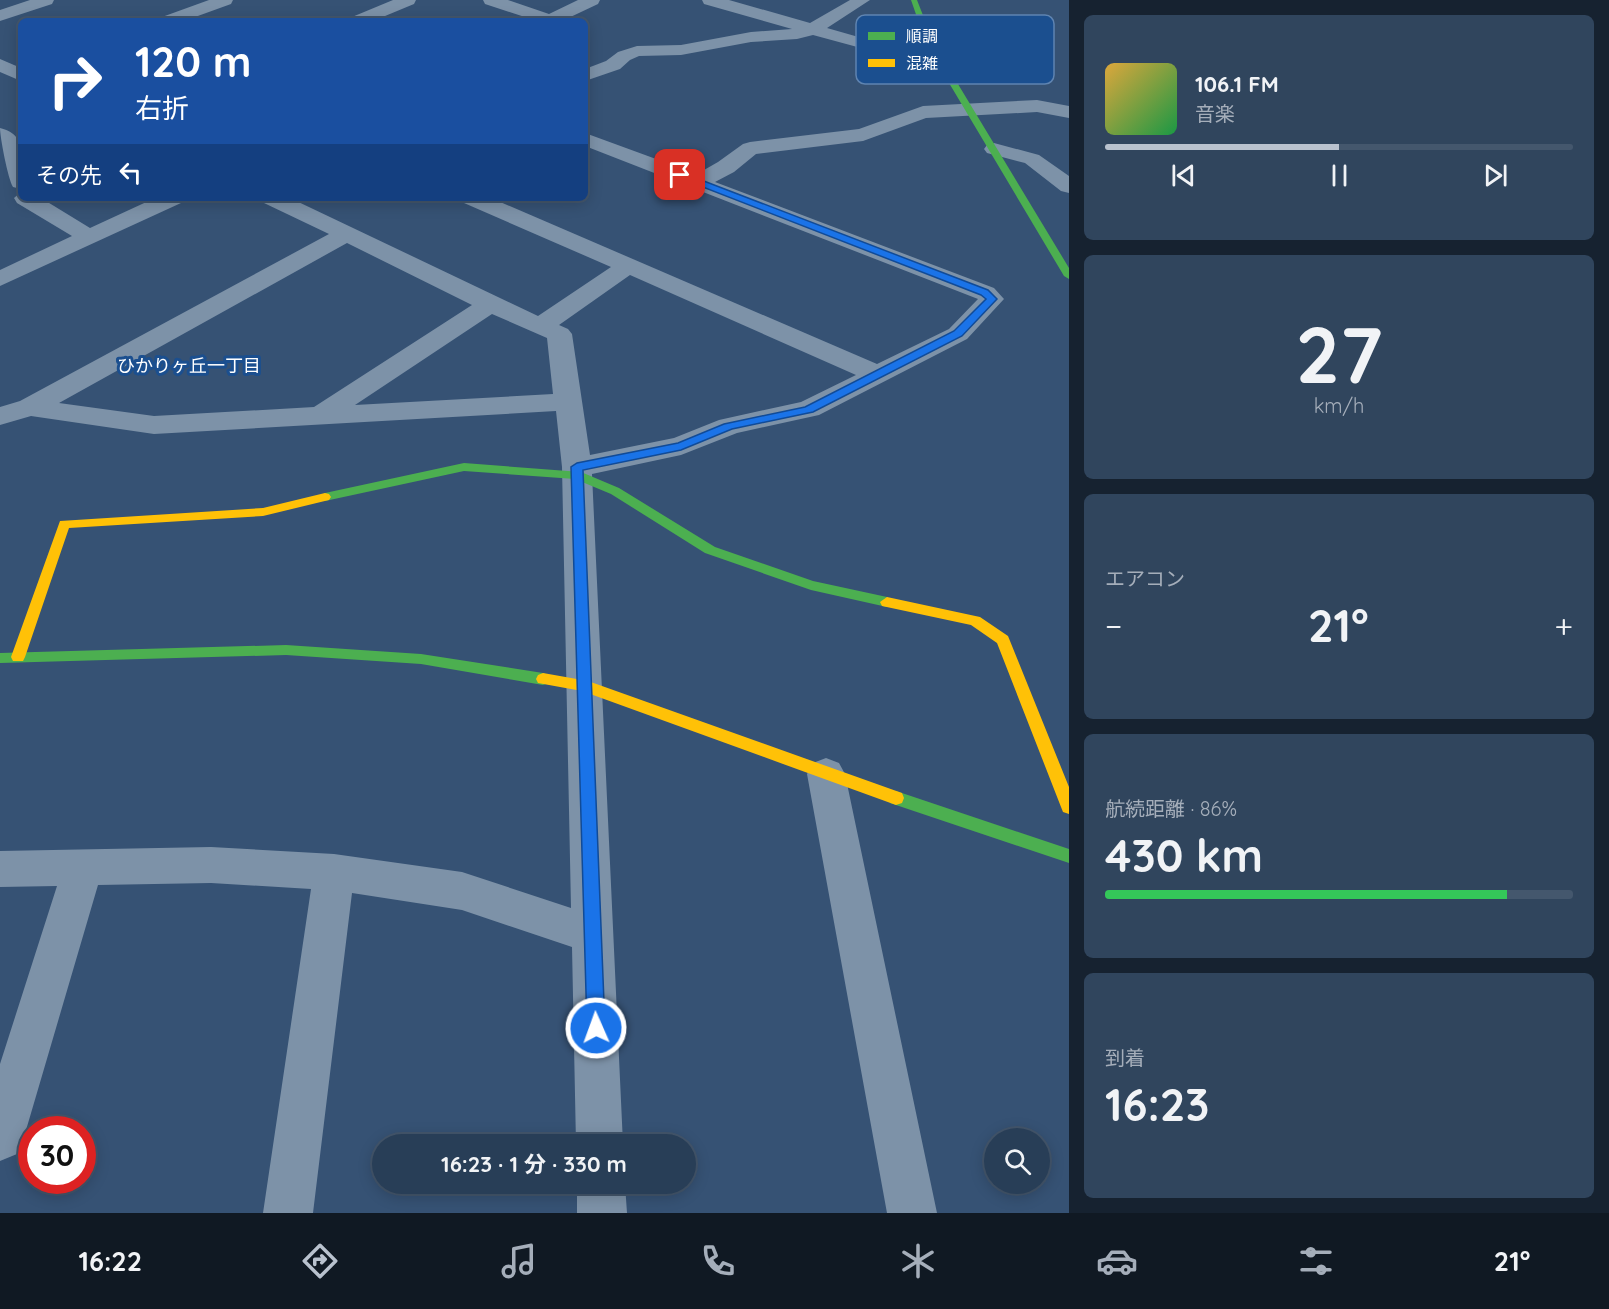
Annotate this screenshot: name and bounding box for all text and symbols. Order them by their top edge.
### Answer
legend [856,15,1054,84]
text: 順調 [906,26,938,46]
text: 120 m [135,35,252,88]
icon: right [36,42,114,120]
text: 混雑 [906,53,938,73]
text: 106.1 FM [1195,70,1279,98]
text: 右折 [135,91,189,125]
text: 音楽 [1195,101,1235,126]
pin [654,149,705,200]
icon: left [114,156,147,189]
icon: arrive [663,158,696,191]
icon: previous [1167,159,1200,192]
icon: pause [1323,159,1356,192]
icon: next [1479,159,1512,192]
text: その先 [36,161,102,189]
text: 27 [1295,305,1383,403]
district label: ひかりヶ丘一丁目 [117,354,261,377]
text: km/h [1314,393,1364,418]
text: エアコン [1105,566,1185,591]
text: 21° [1308,597,1369,653]
text: − [1105,605,1122,646]
text: + [1554,605,1573,646]
text: 航続距離 · 86% [1105,796,1237,821]
text: 430 km [1105,827,1263,883]
position arrow [564,996,628,1060]
text: 到着 [1105,1045,1145,1070]
text: 16:23 [1105,1076,1209,1132]
speed limit sign: 30 [18,1116,96,1194]
map controls [984,1128,1050,1194]
button: search [984,1128,1050,1194]
text: 16:23 · 1 分 · 330 m [441,1150,627,1178]
icon: directions [299,1240,341,1282]
icon: music [498,1240,540,1282]
icon: phone [697,1240,739,1282]
icon: climate [897,1240,939,1282]
icon: car [1096,1240,1138,1282]
icon: filters [1295,1240,1337,1282]
text: 16:22 [79,1244,142,1278]
text: 21° [1494,1244,1530,1278]

